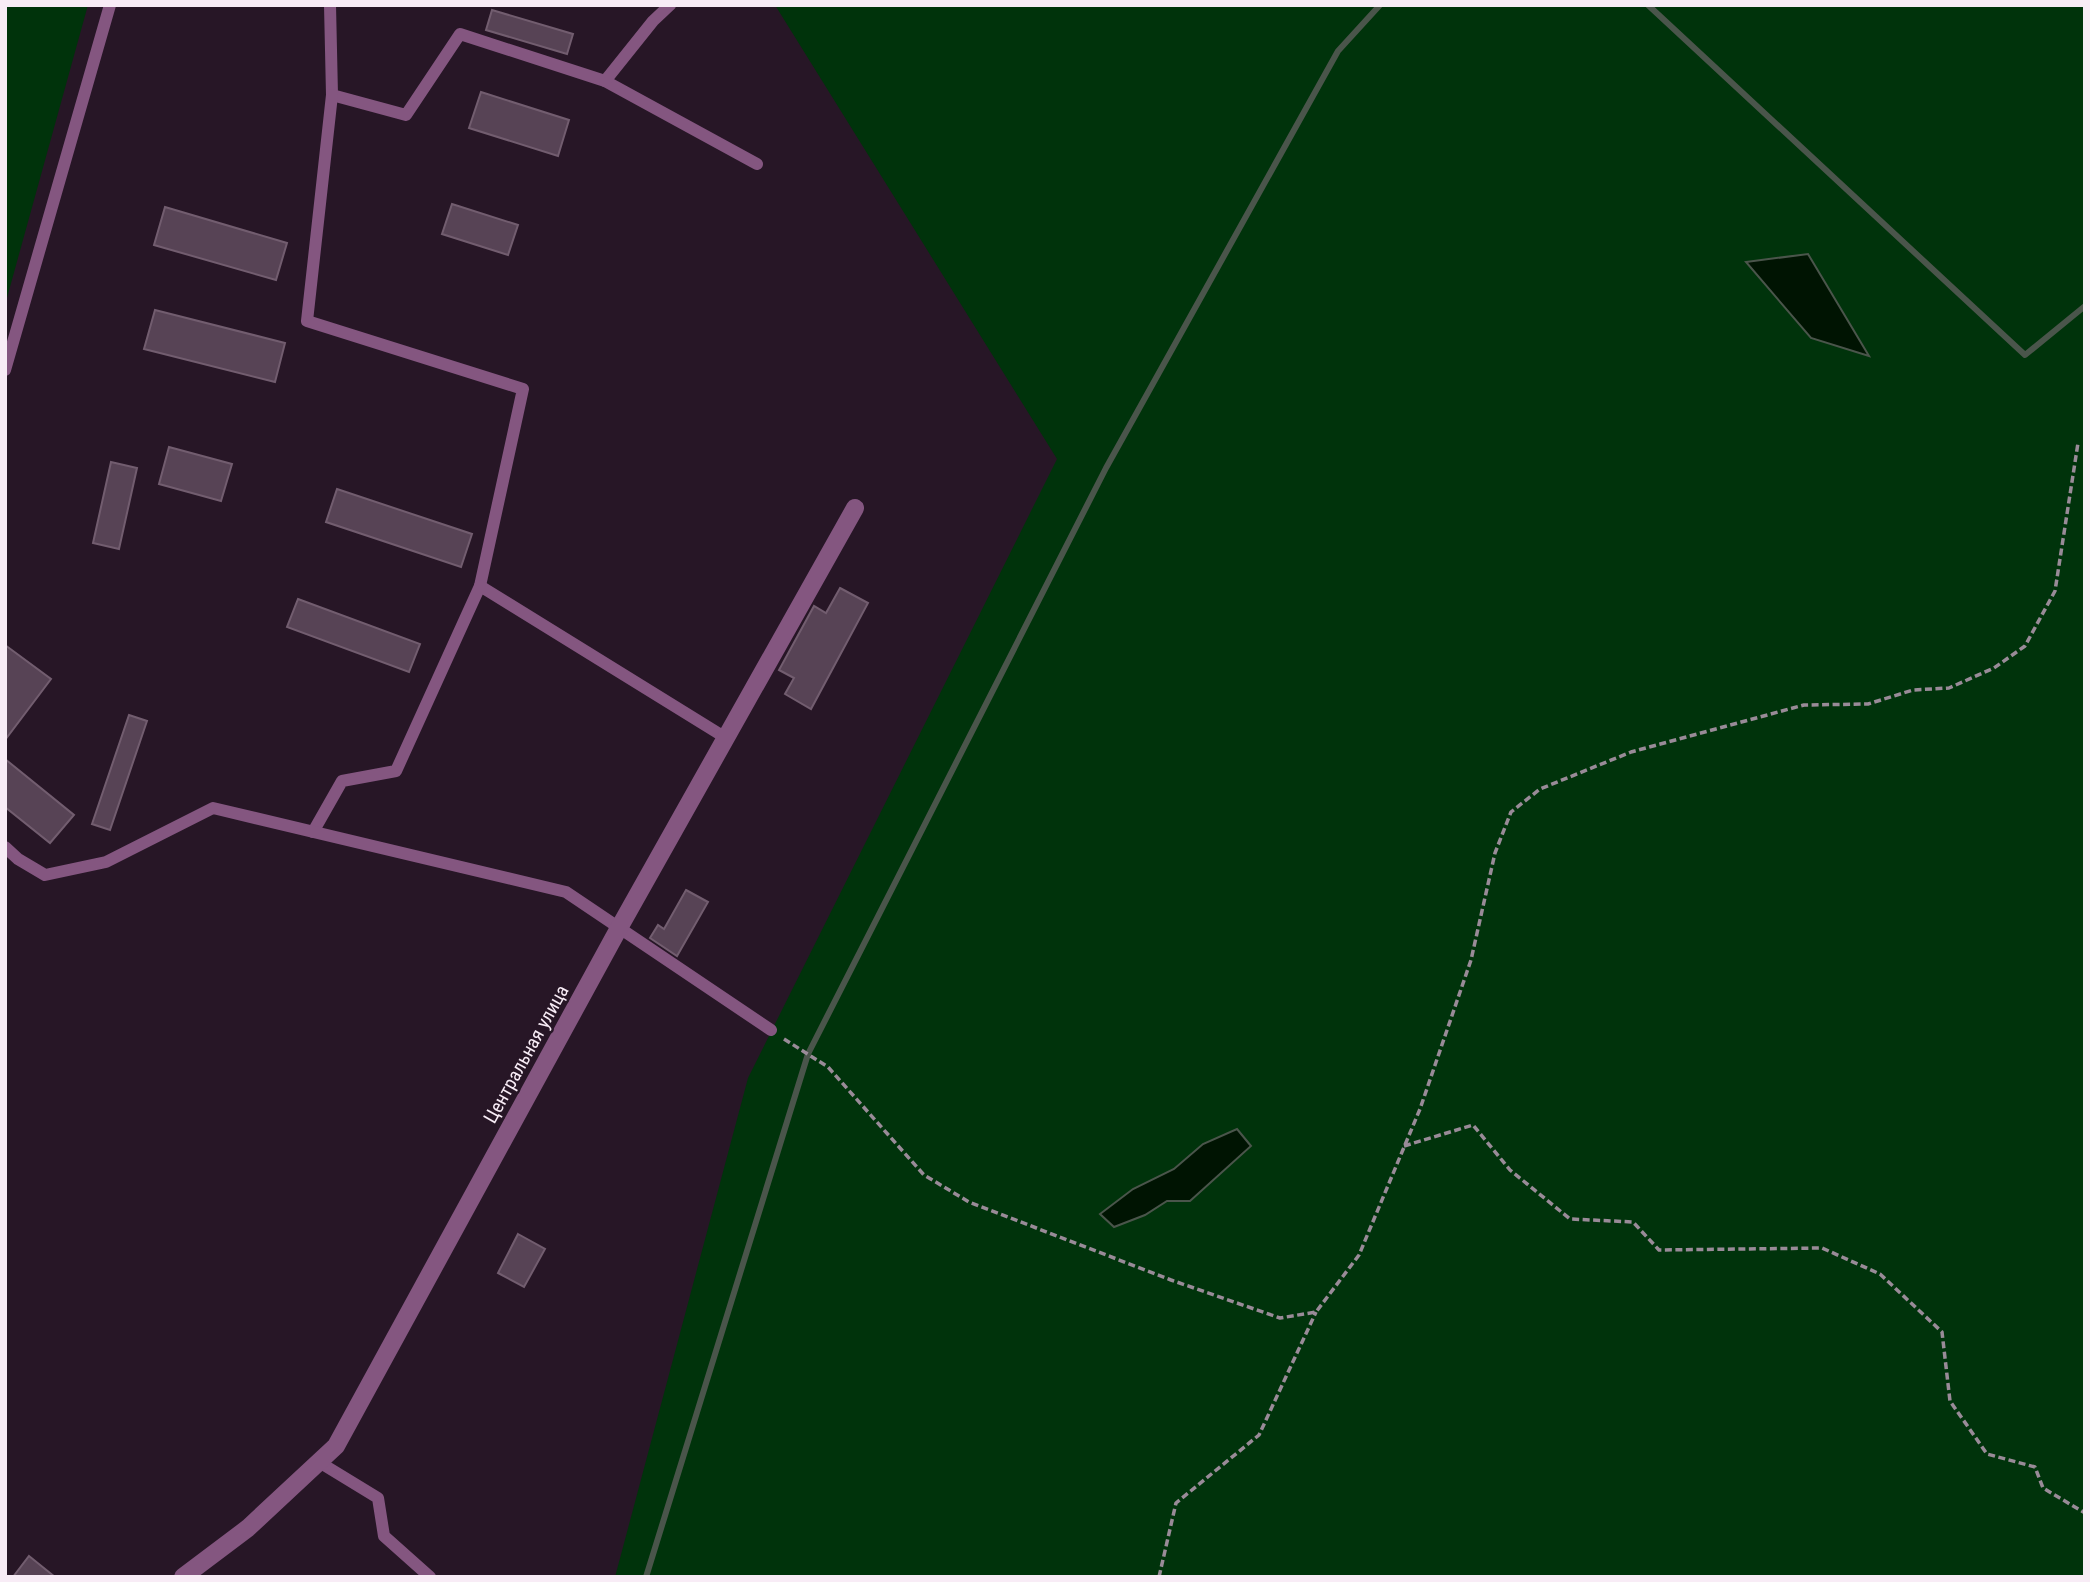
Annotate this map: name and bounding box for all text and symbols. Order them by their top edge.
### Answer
street label: Центральная улица [479,981,573,1127]

